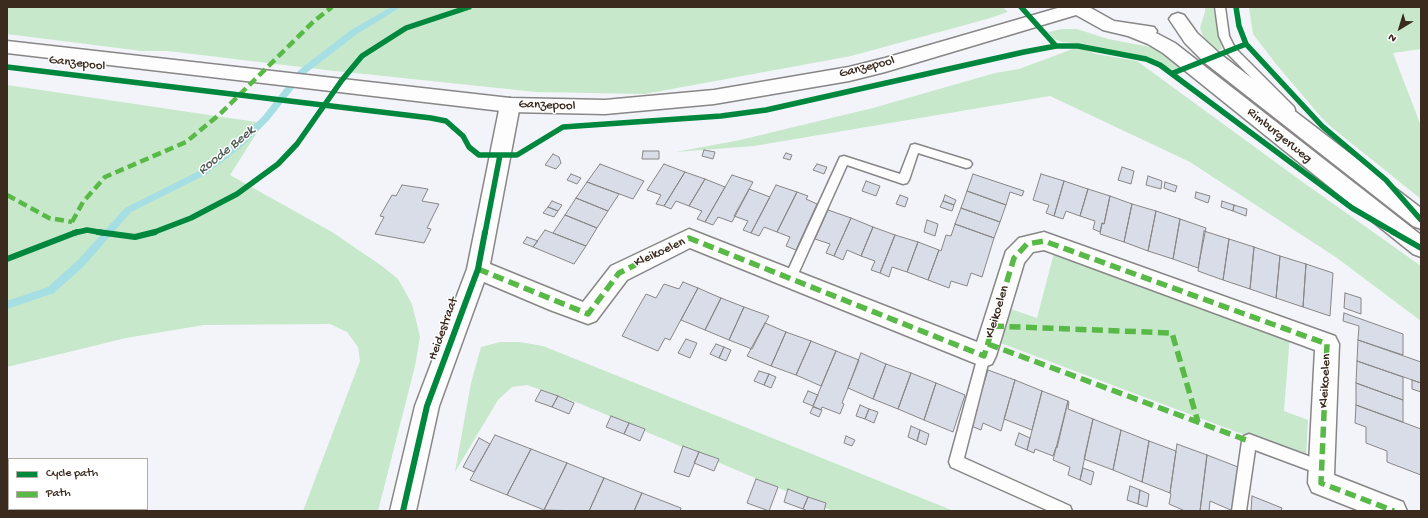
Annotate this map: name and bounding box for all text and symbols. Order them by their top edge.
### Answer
north arrow [1380,8,1420,48]
text: N [1386,31,1399,44]
street label: Ganzepool [48,53,106,75]
street label: Ganzepool [838,54,896,82]
street label: Ganzepool [518,97,576,115]
street label: Rimburgerweg [1243,105,1315,167]
water label: Roode Beek [195,123,259,179]
street label: Kleikoelen [632,234,688,272]
street label: Kleikoelen [983,284,1013,340]
street label: Heidestraat [425,295,463,363]
street label: Kleikoelen [1317,353,1335,409]
legend [8,458,148,510]
text: Cycle path [46,467,98,481]
text: Path [46,487,71,501]

